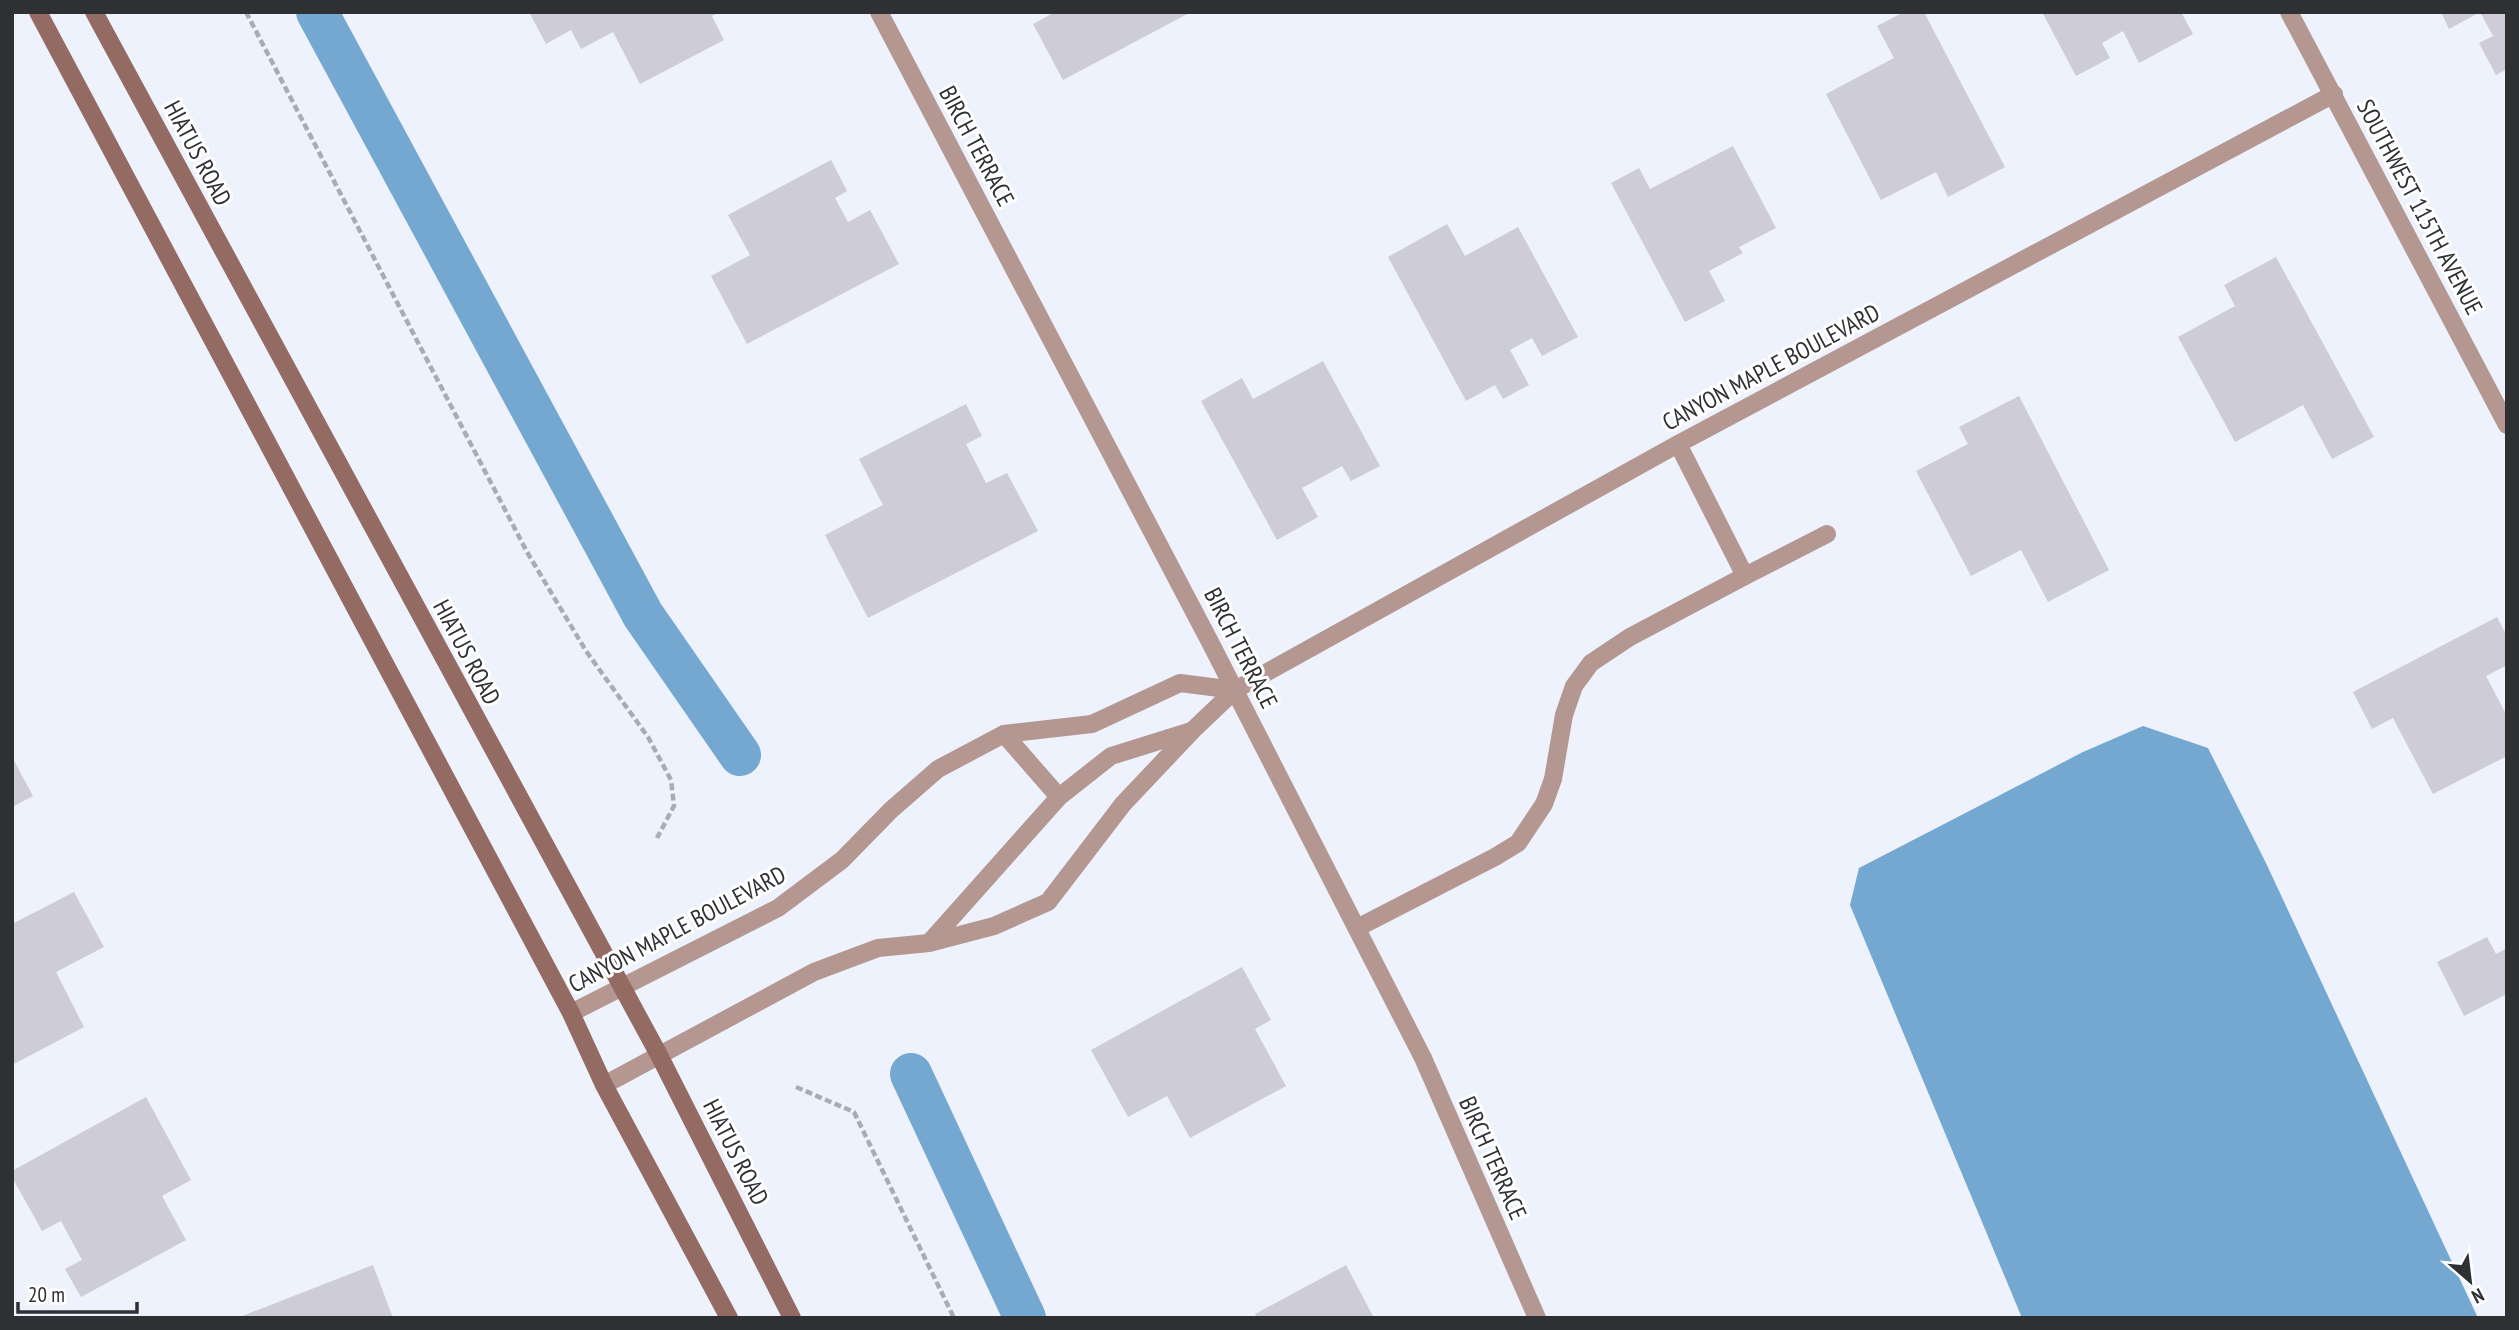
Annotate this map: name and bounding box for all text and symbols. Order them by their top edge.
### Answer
street label: BIRCH TERRACE [932,81,1022,211]
street label: SOUTHWEST 115TH AVENUE [2350,94,2490,320]
street label: HIATUS ROAD [157,95,239,211]
street label: CANYON MAPLE BOULEVARD [1657,297,1885,437]
street label: BIRCH TERRACE [1197,582,1285,714]
street label: HIATUS ROAD [426,594,508,710]
street label: CANYON MAPLE BOULEVARD [563,859,791,999]
street label: BIRCH TERRACE [1452,1092,1534,1224]
street label: HIATUS ROAD [696,1094,776,1210]
north arrow [2435,1246,2505,1316]
scale bar [18,1270,136,1314]
text: 20 m [28,1281,65,1308]
text: N [2468,1283,2488,1309]

